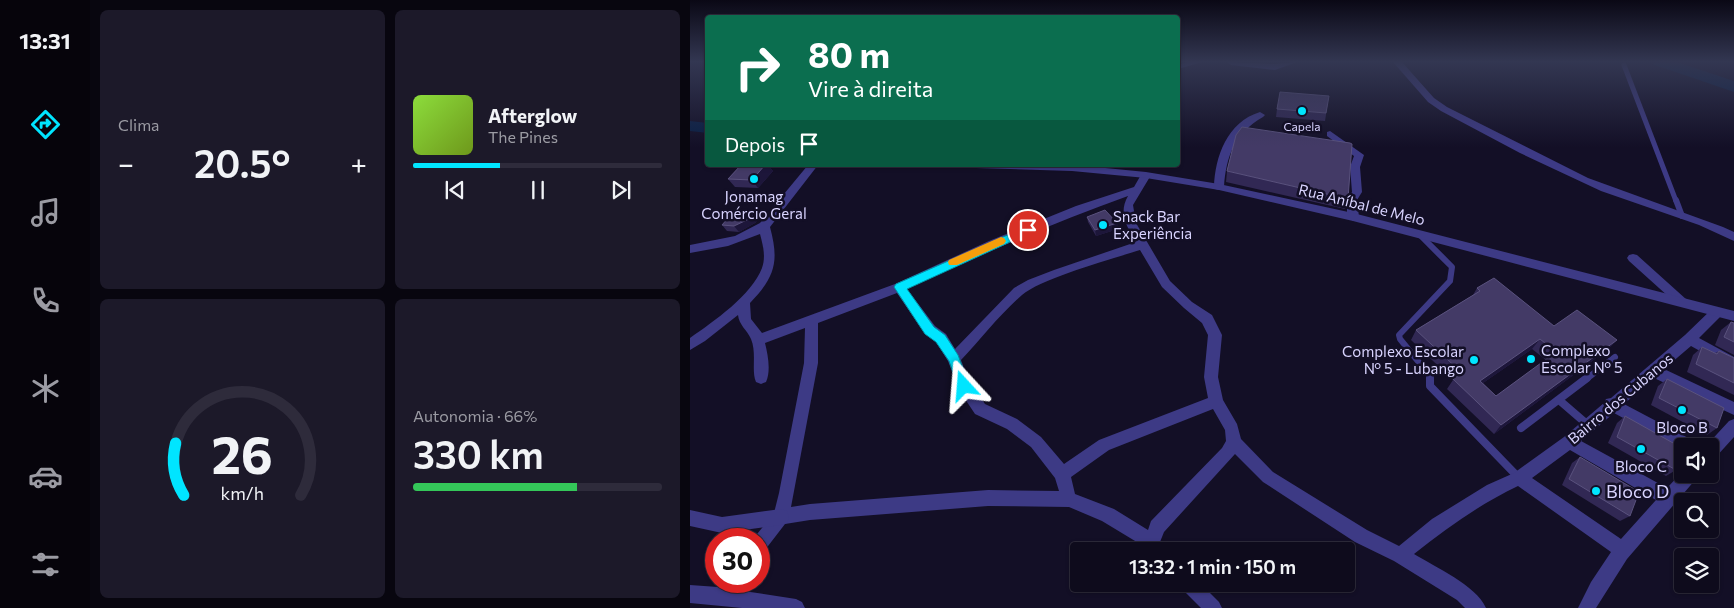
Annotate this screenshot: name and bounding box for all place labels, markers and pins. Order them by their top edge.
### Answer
marker: Capela [1296,105,1308,117]
place label: Capela [1283,119,1321,133]
marker: Jonamag Comércio Geral [748,173,760,185]
place label: Jonamag Comércio Geral [701,187,807,222]
place label: Snack Bar Experiência [1113,207,1192,242]
pin [1007,209,1049,251]
marker: Snack Bar Experiência [1097,219,1109,231]
place label: Complexo Escolar Nº 5 [1541,341,1623,376]
place label: Complexo Escolar Nº 5 - Lubango [1342,342,1464,377]
marker: Complexo Escolar Nº 5 [1525,353,1537,365]
marker: Complexo Escolar Nº 5 - Lubango [1468,354,1480,366]
marker: Bloco B [1676,404,1688,416]
place label: Bloco B [1656,418,1708,436]
marker: Bloco C [1635,443,1647,455]
place label: Bloco C [1615,457,1667,475]
place label: Bloco D [1606,480,1669,502]
marker: Bloco D [1590,485,1602,497]

